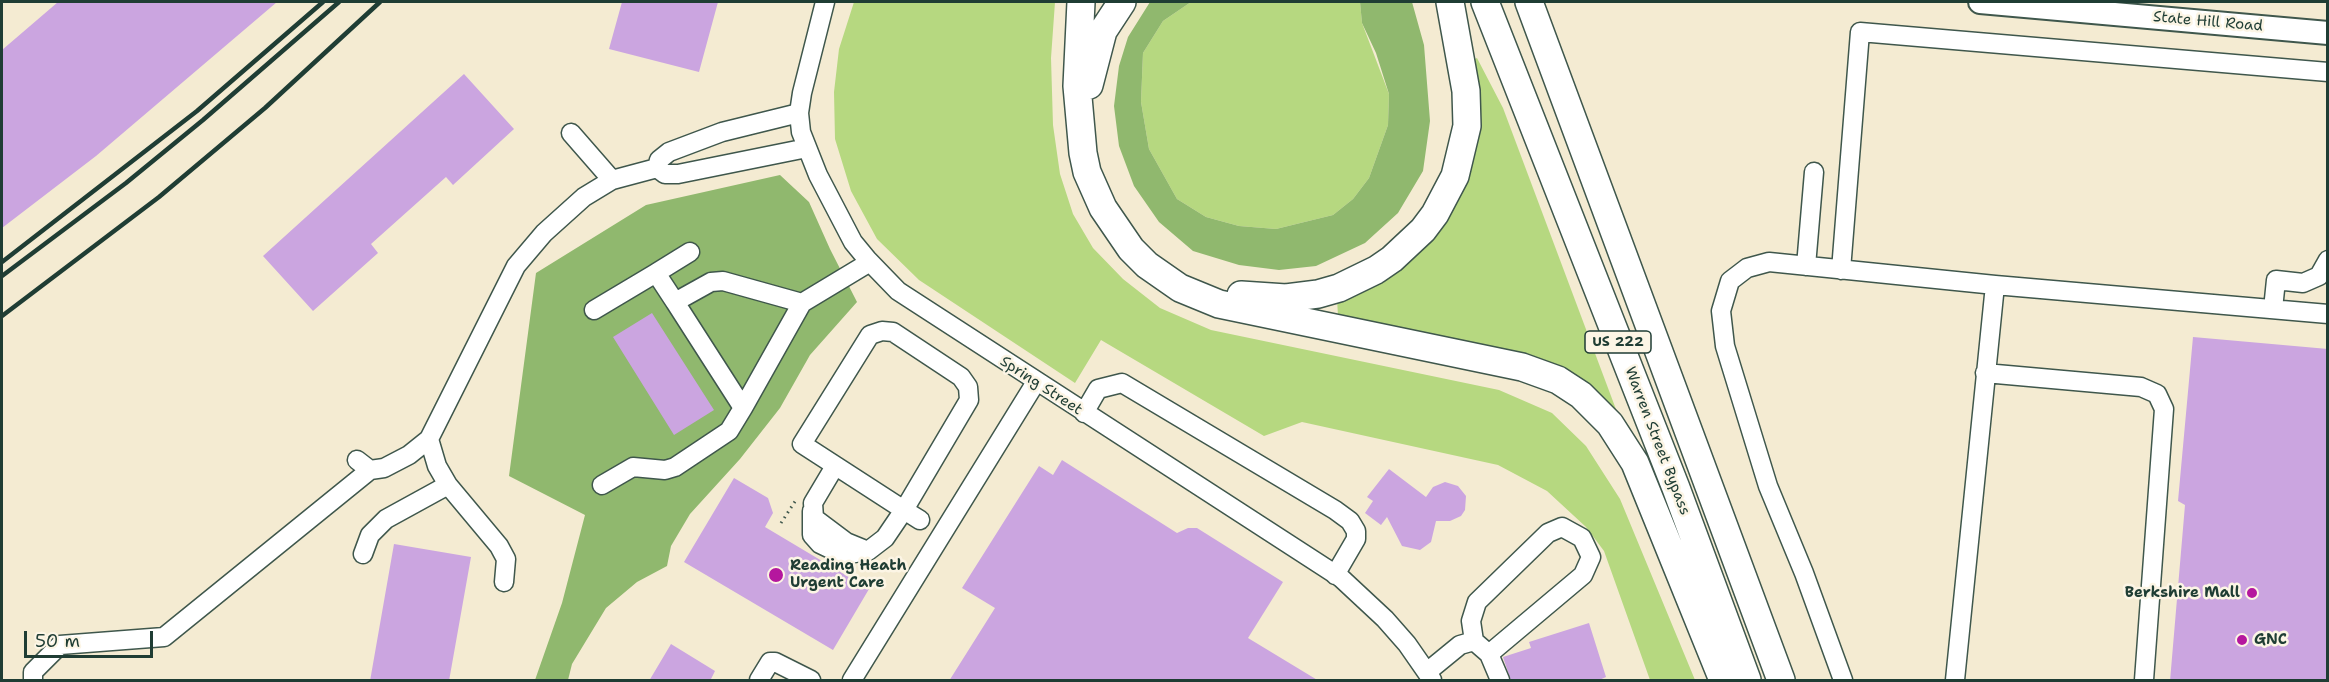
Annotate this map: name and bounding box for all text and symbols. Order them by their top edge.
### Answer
street label: State Hill Road [2152,8,2264,36]
road number: US 222 [1585,331,1651,353]
street label: Spring Street [997,353,1085,419]
street label: Warren Street Bypass [1620,364,1694,518]
place label: Reading Heath Urgent Care [790,557,907,592]
marker: Reading Heath Urgent Care [767,566,785,584]
place label: Berkshire Mall [2125,584,2240,602]
marker: Berkshire Mall [2245,586,2259,600]
scale bar [27,619,156,657]
text: 50 m [35,629,80,653]
place label: GNC [2254,631,2287,649]
marker: GNC [2235,633,2249,647]

